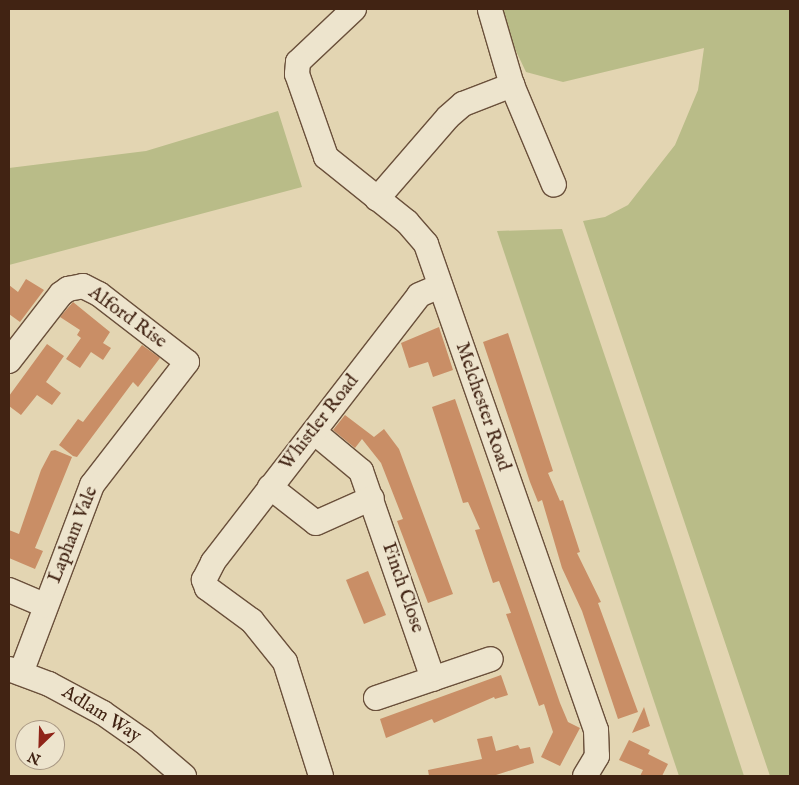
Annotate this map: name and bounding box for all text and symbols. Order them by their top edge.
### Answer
street label: Alford Rise [83,282,171,354]
street label: Melchester Road [449,340,515,474]
street label: Whistler Road [276,371,364,475]
street label: Lapham Vale [44,483,104,587]
street label: Finch Close [376,540,428,636]
street label: Adlam Way [57,682,145,748]
north arrow [15,720,65,770]
text: N [25,747,44,768]

